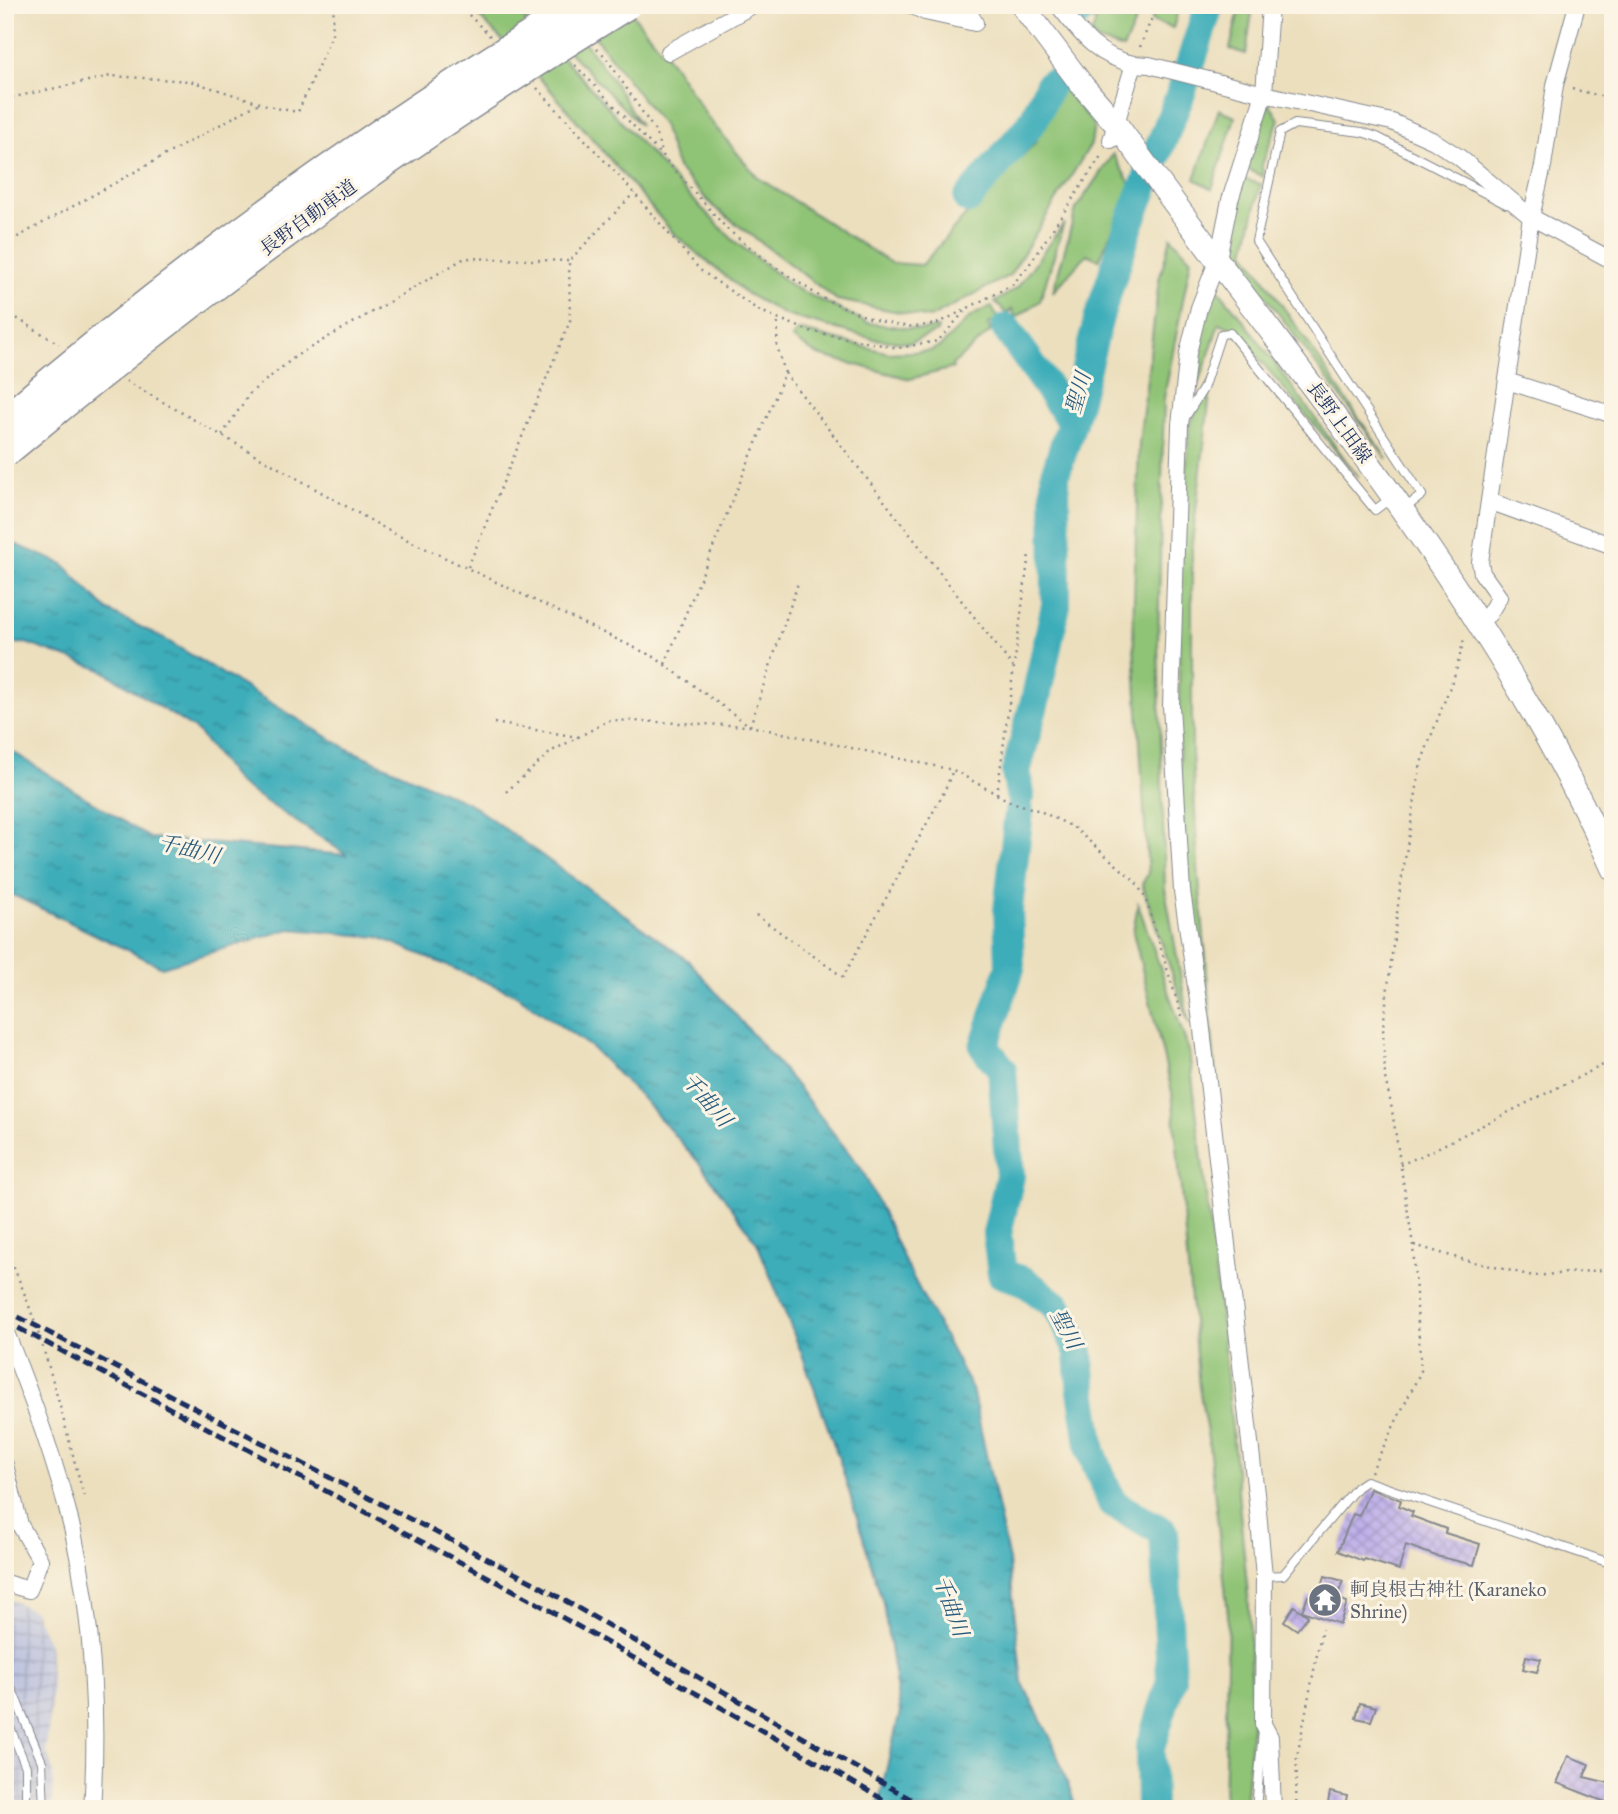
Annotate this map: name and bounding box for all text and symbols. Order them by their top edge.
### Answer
street label: 長野自動車道 [255,175,361,260]
water label: 聖川 [1060,367,1097,417]
street label: 長野上田線 [1302,377,1377,467]
water label: 千曲川 [155,829,225,870]
water label: 千曲川 [677,1068,739,1134]
water label: 聖川 [1045,1304,1088,1355]
water label: 千曲川 [928,1572,975,1642]
place label: 軻良根古神社 (Karaneko Shrine) [1350,1578,1547,1624]
temple icon: 軻良根古神社 (Karaneko Shrine) [1306,1581,1344,1619]

